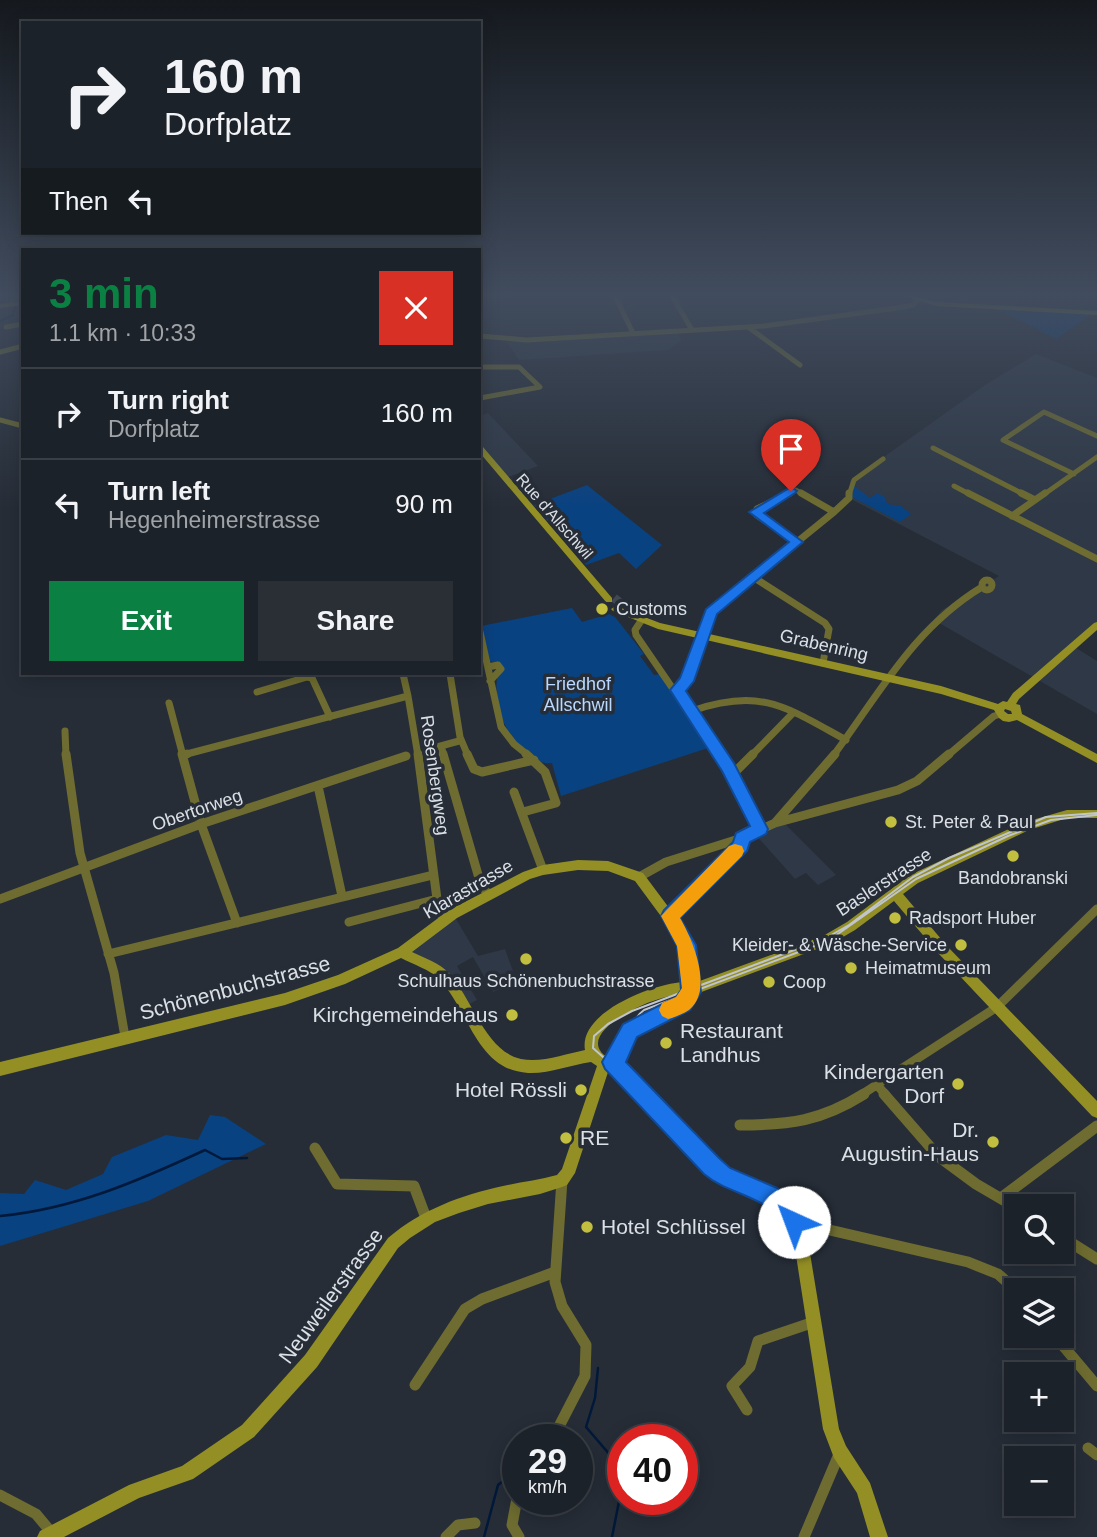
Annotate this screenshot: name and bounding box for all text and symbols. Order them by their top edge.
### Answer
icon: right [49,49,140,140]
text: 160 m [164,49,303,103]
text: Dorfplatz [164,106,292,142]
icon: left [122,182,160,220]
text: Then [49,186,108,216]
text: 3 min [49,270,159,317]
button: close [379,271,453,345]
text: 1.1 km · 10:33 [49,320,196,346]
text: Turn right [108,385,229,415]
icon: right [49,395,87,433]
text: 160 m [381,398,453,428]
text: Dorfplatz [108,416,200,442]
pin [761,419,821,491]
icon: arrive [772,430,810,468]
street label: Rue d'Allschwil [513,470,596,562]
text: Turn left [108,476,210,506]
icon: left [49,486,87,524]
text: 90 m [395,489,453,519]
text: Hegenheimerstrasse [108,507,320,533]
button: Exit [49,581,244,661]
button: Share [258,581,453,661]
place label: Customs [616,599,687,619]
marker: Customs [594,601,610,617]
street label: Grabenring [778,625,870,665]
park label: Friedhof Allschwil [543,674,613,715]
street label: Rosenbergweg [417,714,453,836]
street label: Obertorweg [149,785,245,835]
place label: St. Peter & Paul [905,812,1033,832]
marker: St. Peter & Paul [883,814,899,830]
street label: Baslerstrasse [833,844,935,920]
marker: Bandobranski [1005,848,1021,864]
street label: Klarastrasse [420,855,516,923]
place label: Bandobranski [958,868,1068,888]
place label: Radsport Huber [909,908,1036,928]
marker: Radsport Huber [887,910,903,926]
place label: Kleider- & Wäsche-Service [732,935,947,955]
marker: Kleider- & Wäsche-Service [953,937,969,953]
street label: Schönenbuchstrasse [137,951,333,1024]
marker: Schulhaus Schönenbuchstrasse [518,951,534,967]
place label: Heimatmuseum [865,958,991,978]
marker: Heimatmuseum [843,960,859,976]
place label: Schulhaus Schönenbuchstrasse [397,971,655,991]
place label: Coop [783,972,826,992]
marker: Coop [761,974,777,990]
place label: Kirchgemeindehaus [312,1003,498,1026]
marker: Kirchgemeindehaus [504,1007,520,1023]
place label: Restaurant Landhus [680,1019,783,1066]
marker: Restaurant Landhus [658,1035,674,1051]
place label: Kindergarten Dorf [824,1060,944,1107]
marker: Kindergarten Dorf [950,1076,966,1092]
place label: Hotel Rössli [455,1078,567,1101]
marker: Hotel Rössli [573,1082,589,1098]
place label: Dr. Augustin-Haus [841,1118,979,1165]
place label: RE [580,1126,609,1149]
marker: RE [558,1130,574,1146]
marker: Dr. Augustin-Haus [985,1134,1001,1150]
position arrow [757,1185,831,1259]
map controls [1004,1194,1074,1516]
button: search [1004,1194,1074,1264]
place label: Hotel Schlüssel [601,1215,746,1238]
marker: Hotel Schlüssel [579,1219,595,1235]
street label: Neuweilerstrasse [274,1224,387,1368]
button: layers [1004,1278,1074,1348]
button: + [1004,1362,1074,1432]
speed limit sign: 40 [607,1424,698,1515]
text: 29 [528,1441,567,1480]
button: − [1004,1446,1074,1516]
text: km/h [528,1477,567,1497]

